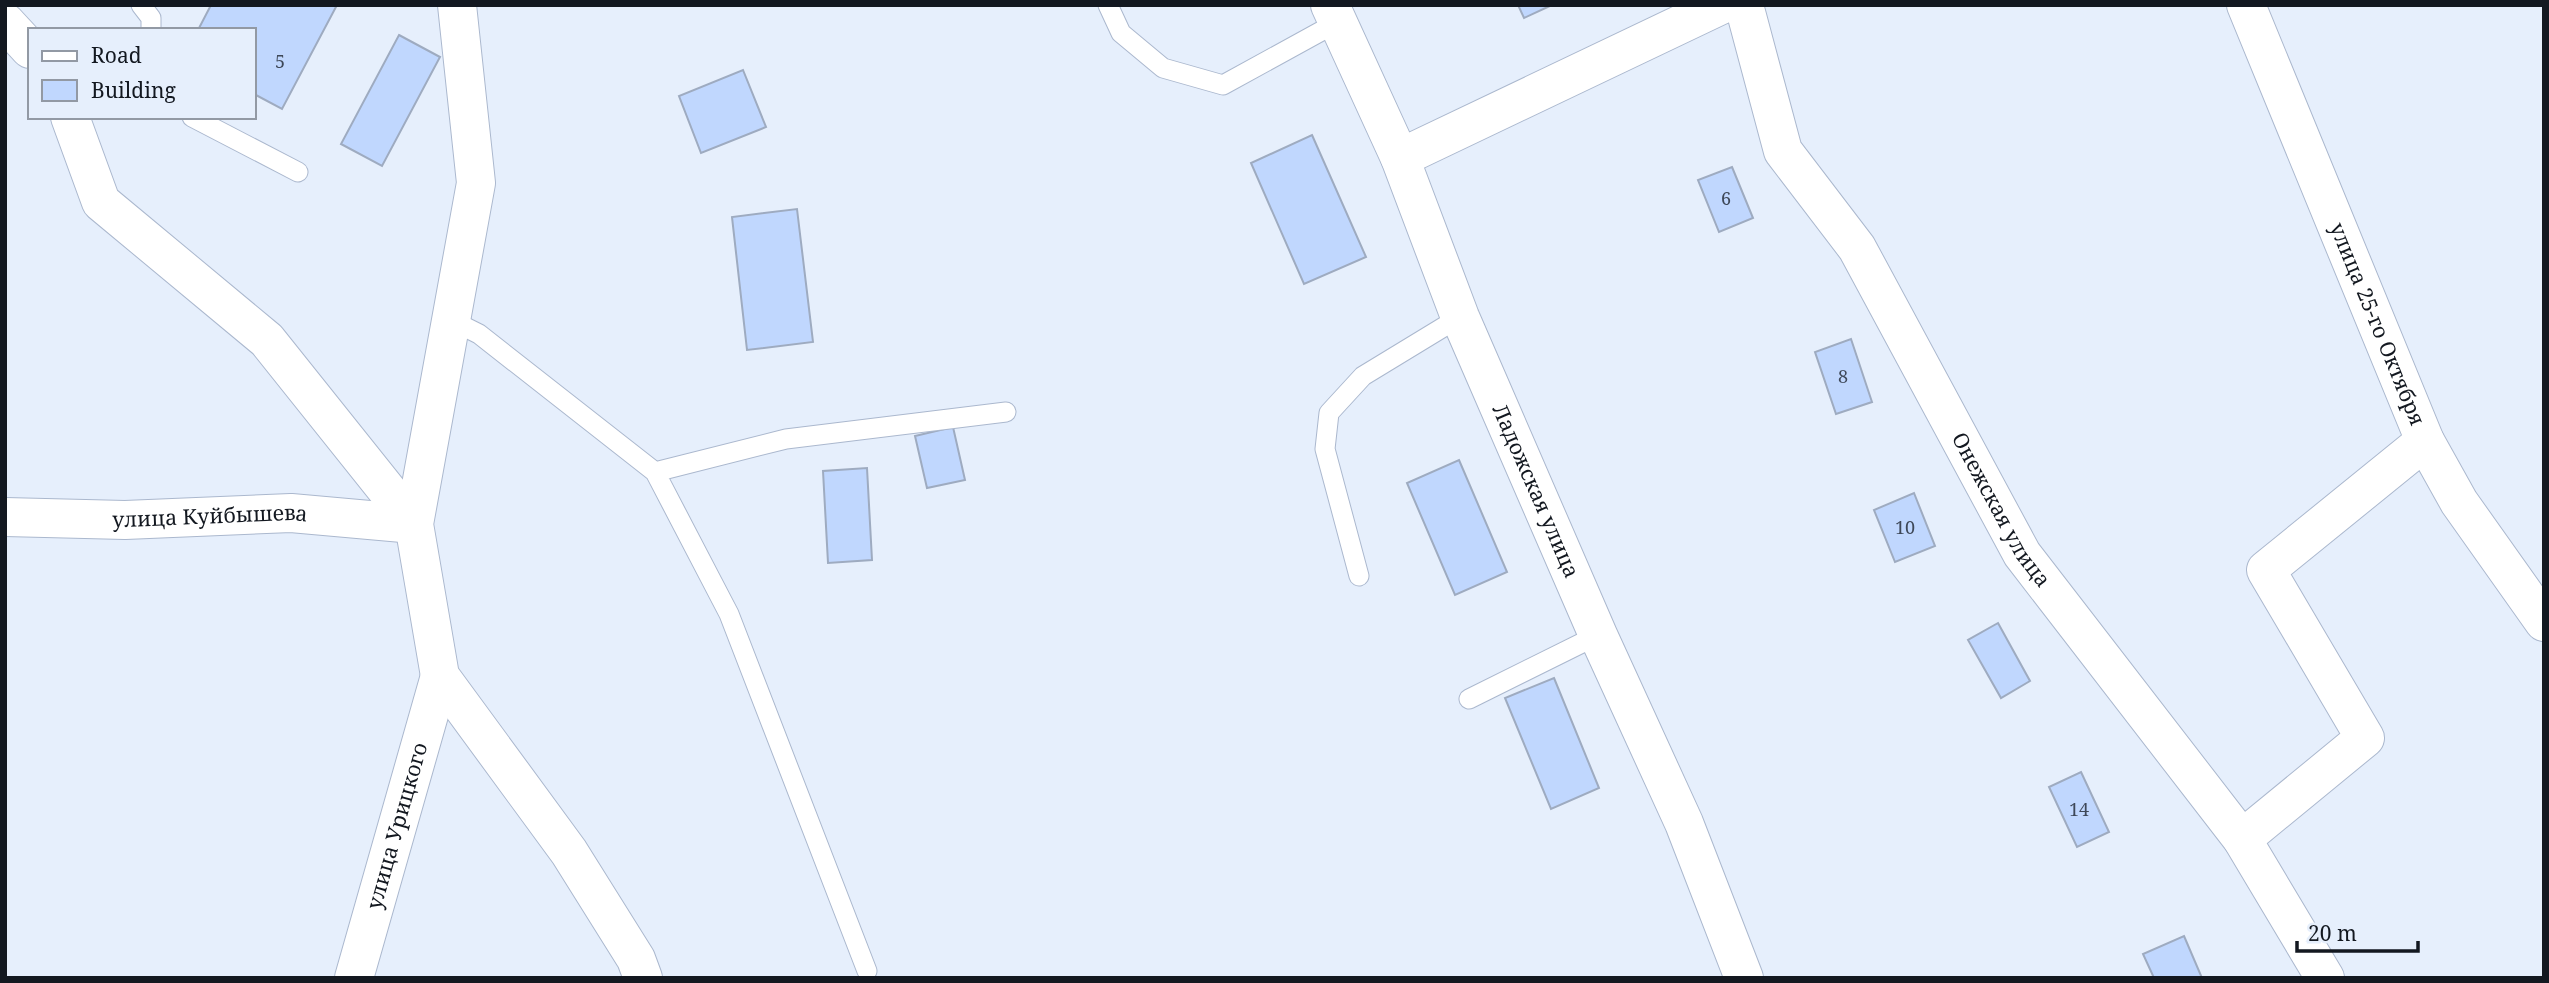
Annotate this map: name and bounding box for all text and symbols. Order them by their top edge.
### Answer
legend [28,28,256,119]
text: Road [91,41,142,69]
house number: 5 [275,49,285,73]
text: Building [91,76,176,104]
house number: 6 [1721,186,1731,210]
street label: улица 25-го Октября [2324,218,2432,429]
house number: 8 [1838,364,1848,388]
street label: Ладожская улица [1487,400,1586,582]
street label: Онежская улица [1946,427,2057,593]
street label: улица Куйбышева [112,498,309,533]
house number: 10 [1895,515,1915,539]
street label: улица Урицкого [359,739,433,912]
house number: 14 [2069,797,2089,821]
scale bar [2297,909,2418,953]
text: 20 m [2308,919,2357,947]

